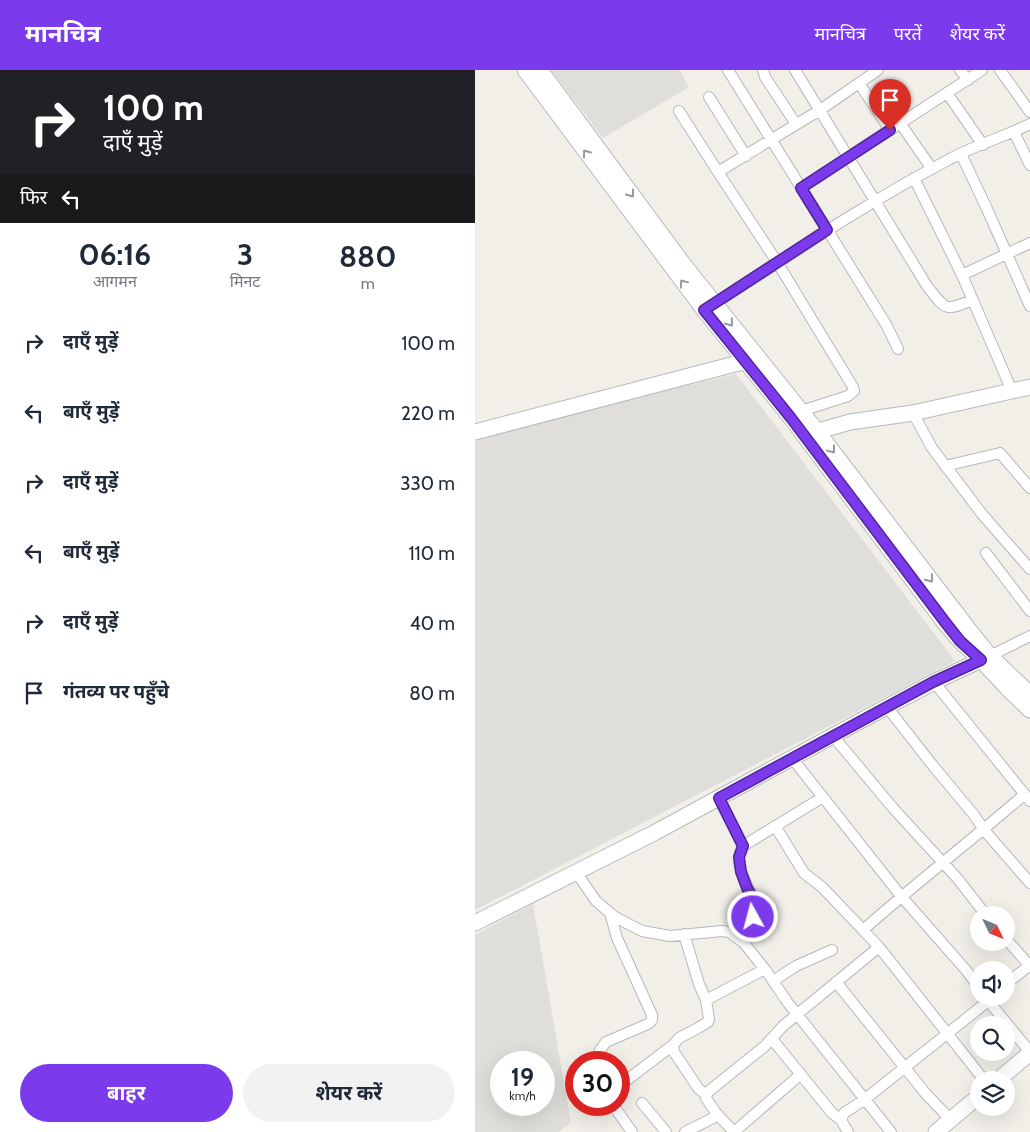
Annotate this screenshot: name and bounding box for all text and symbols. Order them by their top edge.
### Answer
text: मानचित्र [25,19,101,48]
text: मानचित्र [814,23,866,45]
text: परतें [894,23,922,45]
text: शेयर करें [950,23,1005,45]
pin [869,79,911,130]
text: 100 m [103,86,204,129]
icon: arrive [876,86,904,114]
icon: right [20,90,85,155]
text: दाएँ मुड़ें [103,129,162,156]
one-way arrow [583,149,592,159]
icon: left [57,185,85,213]
text: फिर [20,186,47,209]
one-way arrow [626,188,634,197]
text: 06:16 [79,236,151,273]
text: 3 [237,236,253,273]
text: 880 [339,238,396,275]
text: आगमन [93,272,137,291]
text: मिनट [230,272,260,291]
text: m [361,274,375,293]
one-way arrow [681,280,689,289]
one-way arrow [724,317,732,326]
icon: right [20,329,48,357]
text: दाएँ मुड़ें [63,330,118,353]
text: 100 m [401,332,455,355]
icon: left [20,399,48,427]
text: बाएँ मुड़ें [63,400,119,423]
text: 220 m [401,402,455,425]
one-way arrow [826,444,834,453]
icon: right [20,469,48,497]
text: दाएँ मुड़ें [63,470,118,493]
text: 330 m [400,472,455,495]
icon: left [20,539,48,567]
text: बाएँ मुड़ें [63,540,119,563]
text: 110 m [408,542,455,565]
one-way arrow [924,573,933,583]
icon: right [20,609,48,637]
text: दाएँ मुड़ें [63,610,118,633]
text: 40 m [410,612,455,635]
icon: arrive [20,679,48,707]
text: गंतव्य पर पहुँचे [63,680,169,703]
text: 80 m [409,682,455,705]
position arrow [726,890,778,942]
north arrow [970,906,1015,951]
map controls [970,906,1015,1116]
button: sound [970,961,1015,1006]
button: search [970,1016,1015,1061]
speed limit sign: 30 [565,1051,630,1116]
text: 19 [511,1062,534,1092]
button: बाहर [20,1064,233,1122]
button: शेयर करें [243,1064,455,1122]
button: layers [970,1071,1015,1116]
text: km/h [509,1088,536,1103]

